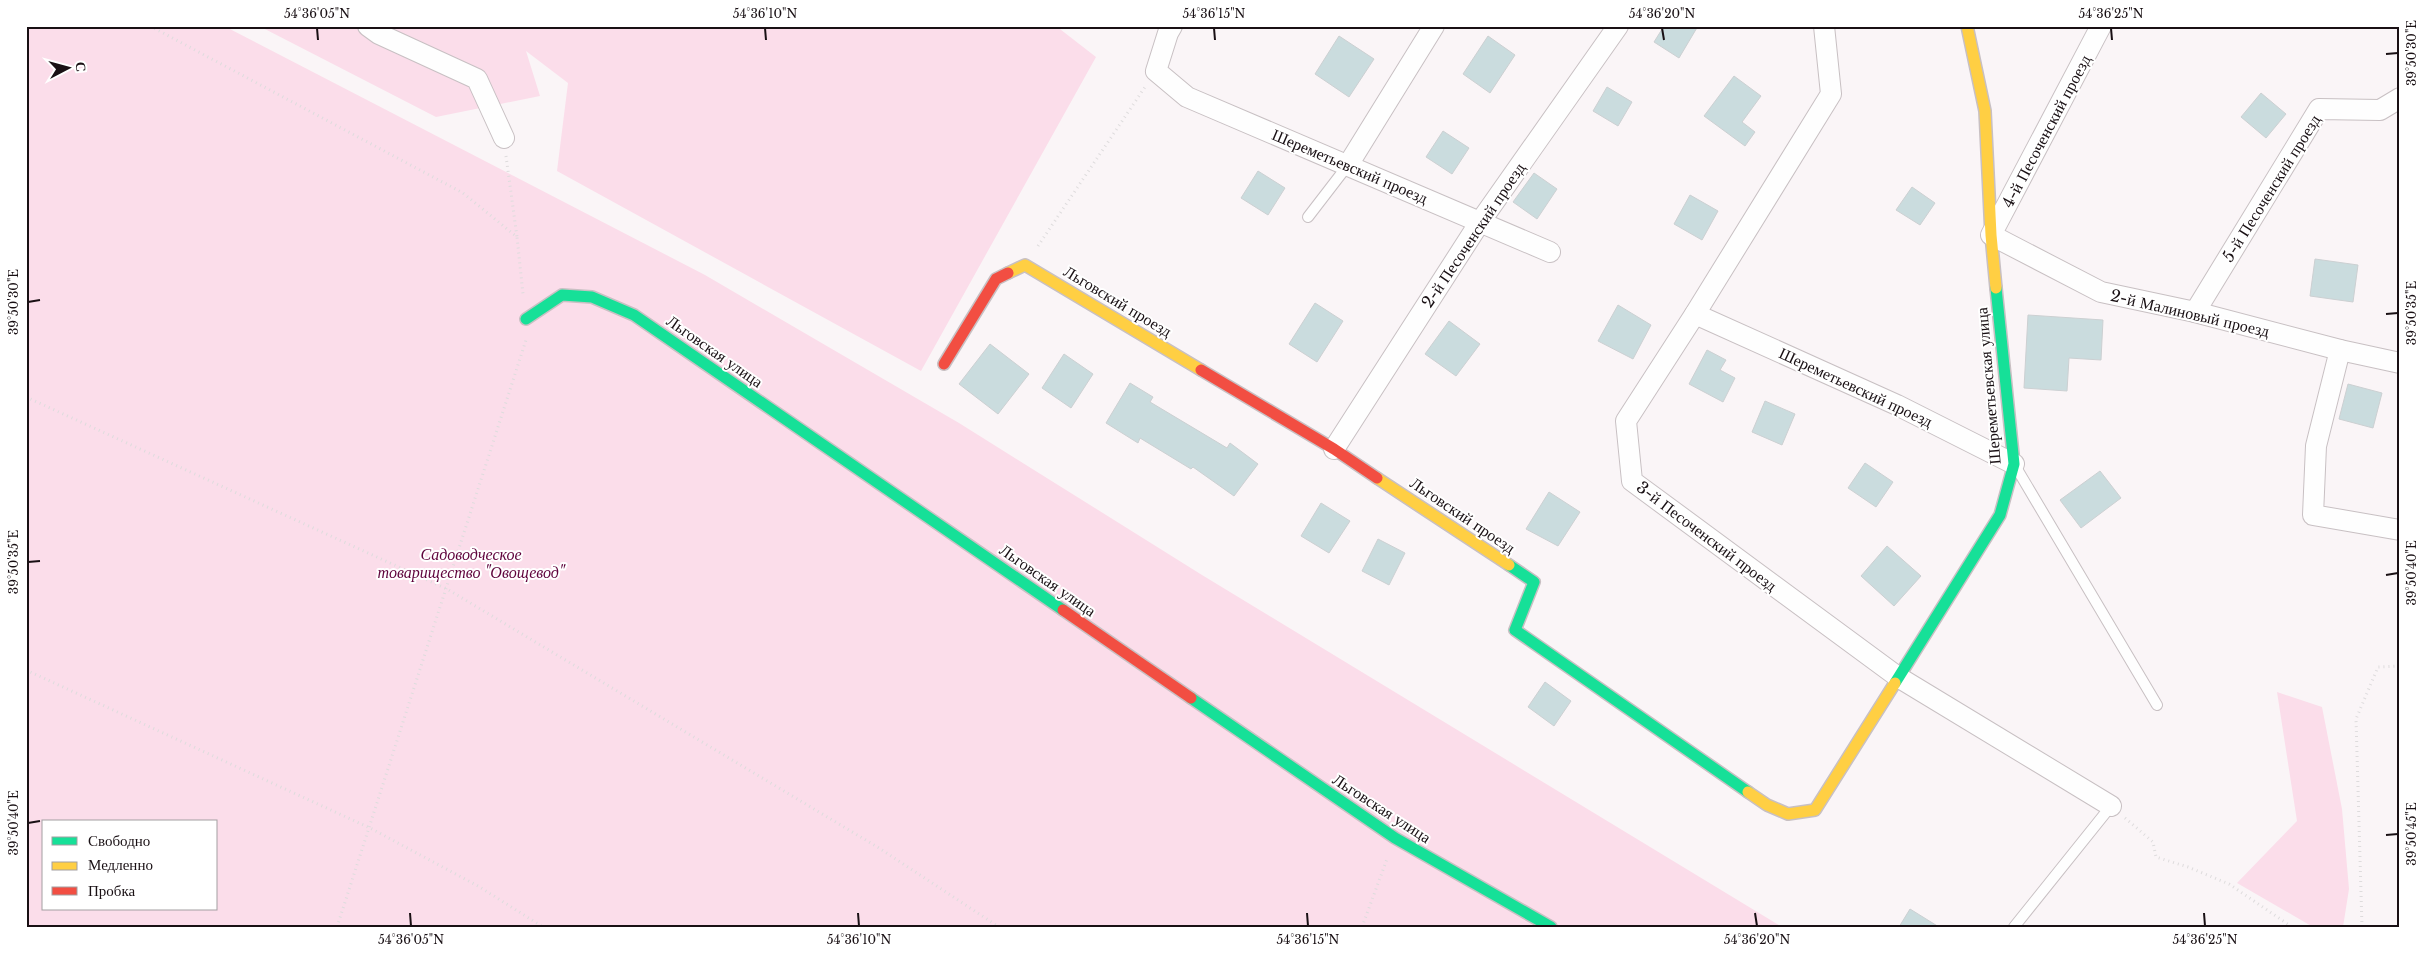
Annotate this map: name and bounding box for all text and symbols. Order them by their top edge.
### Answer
text: 54°36'05"N [284,6,350,21]
text: 54°36'10"N [733,6,797,21]
text: 54°36'15"N [1183,6,1246,21]
text: 54°36'20"N [1629,6,1696,21]
text: 54°36'25"N [2079,6,2144,21]
text: 39°50'30"E [2404,20,2419,86]
north arrow [42,42,92,92]
street label: 4-й Песоченский проезд [1997,51,2095,211]
text: С [71,61,90,73]
street label: 5-й Песоченский проезд [2217,111,2325,265]
street label: Шереметьевский проезд [1269,124,1431,208]
street label: 2-й Песоченский проезд [1417,159,1529,311]
street label: Льговский проезд [1060,261,1176,341]
text: 39°50'30"E [6,269,21,335]
text: 39°50'35"E [2404,281,2419,345]
street label: 2-й Малиновый проезд [2108,285,2272,341]
street label: Шереметьевская улица [1971,307,2005,465]
street label: Льговская улица [663,310,767,392]
street label: Шереметьевский проезд [1776,343,1936,431]
street label: Льговский проезд [1407,472,1519,558]
street label: 3-й Песоченский проезд [1633,477,1781,595]
text: 39°50'35"E [6,530,21,594]
street label: Льговская улица [996,539,1100,621]
text: 39°50'40"E [2404,540,2419,606]
park label: Садоводческое товарищество "Овощевод" [377,544,566,582]
street label: Льговская улица [1329,769,1435,847]
text: 39°50'40"E [6,790,21,856]
text: 39°50'45"E [2404,802,2419,866]
legend [42,820,218,910]
text: Свободно [88,831,150,850]
text: Медленно [88,855,153,874]
text: Пробка [88,881,136,900]
text: 54°36'05"N [378,932,444,947]
text: 54°36'10"N [827,932,891,947]
text: 54°36'15"N [1277,932,1340,947]
text: 54°36'20"N [1724,932,1791,947]
text: 54°36'25"N [2173,932,2238,947]

